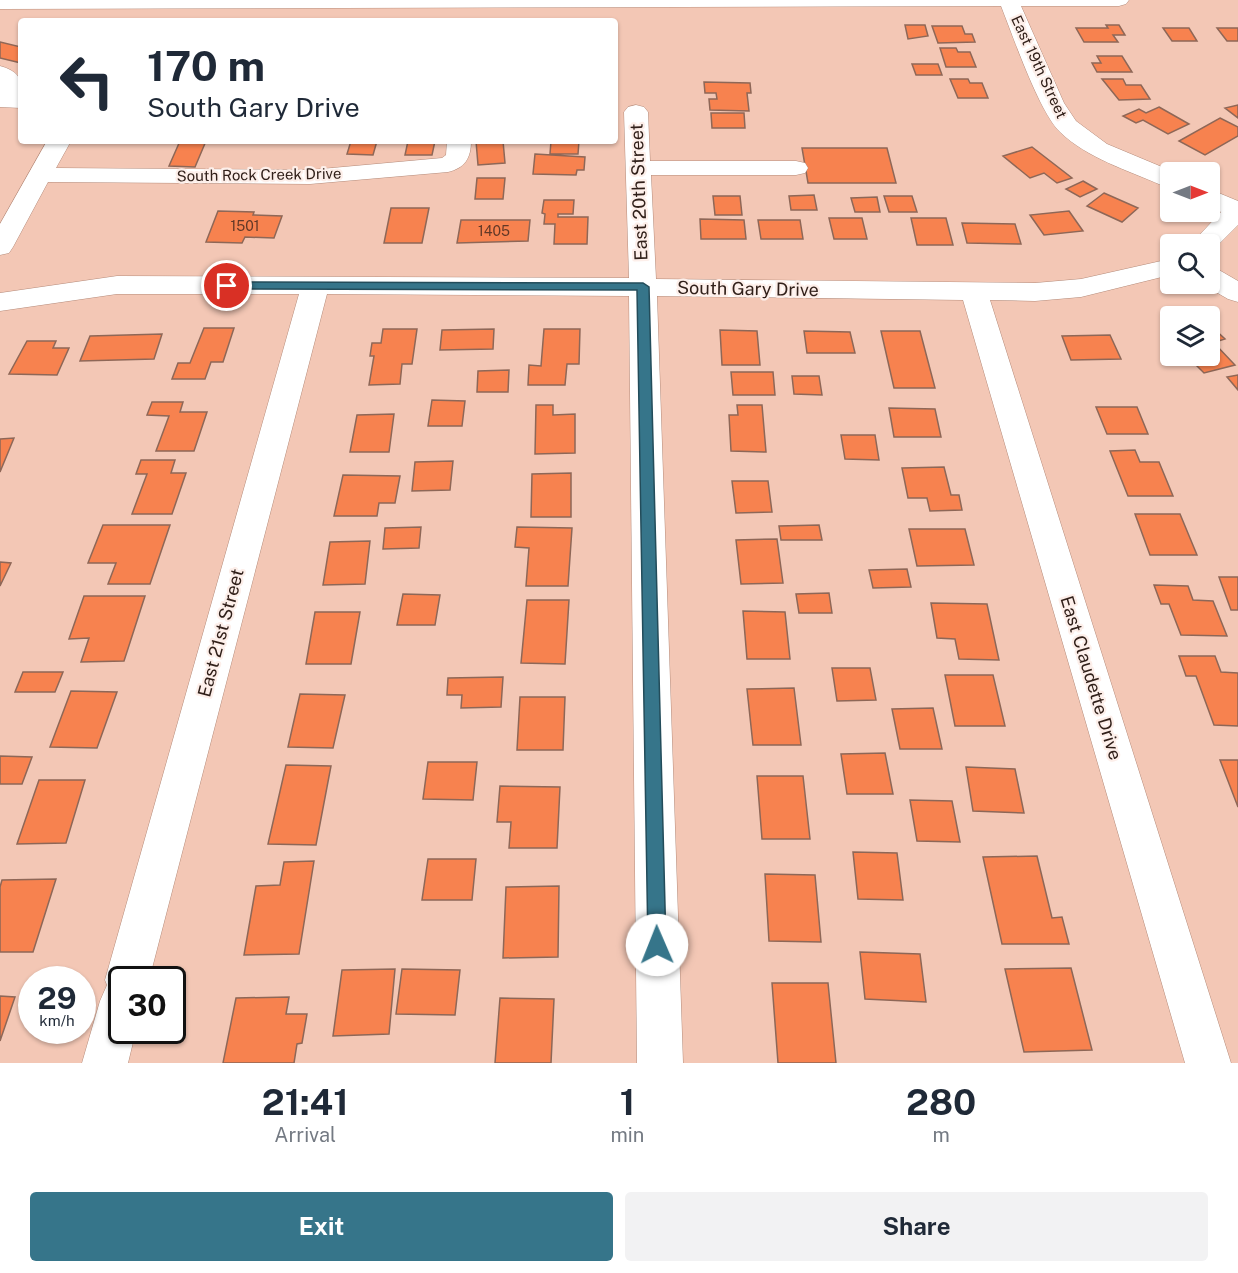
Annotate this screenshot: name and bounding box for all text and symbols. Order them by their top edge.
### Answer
street label: East 19th Street [1008,13,1071,121]
text: 170 m [147,41,265,90]
icon: left [48,42,126,120]
text: South Gary Drive [147,91,360,123]
street label: East 20th Street [626,123,651,261]
north arrow [1160,162,1220,222]
map controls [1160,162,1220,366]
street label: South Rock Creek Drive [176,165,342,184]
house number: 1501 [231,218,259,234]
house number: 1405 [478,223,510,239]
button: search [1160,234,1220,294]
pin [201,260,252,311]
icon: arrive [210,269,243,302]
street label: South Gary Drive [677,277,819,300]
button: layers [1160,306,1220,366]
street label: East 21st Street [193,566,248,699]
street label: East Claudette Drive [1057,593,1126,762]
position arrow [625,913,689,977]
speed limit sign: 30 [108,966,186,1044]
text: 29 [38,980,76,1016]
text: km/h [39,1012,75,1029]
text: 21:41 [262,1081,349,1123]
text: 1 [620,1081,635,1123]
text: 280 [906,1081,976,1123]
text: Arrival [274,1123,336,1147]
text: min [610,1123,644,1147]
text: m [933,1123,950,1147]
button: Exit [30,1192,613,1261]
button: Share [625,1192,1208,1261]

